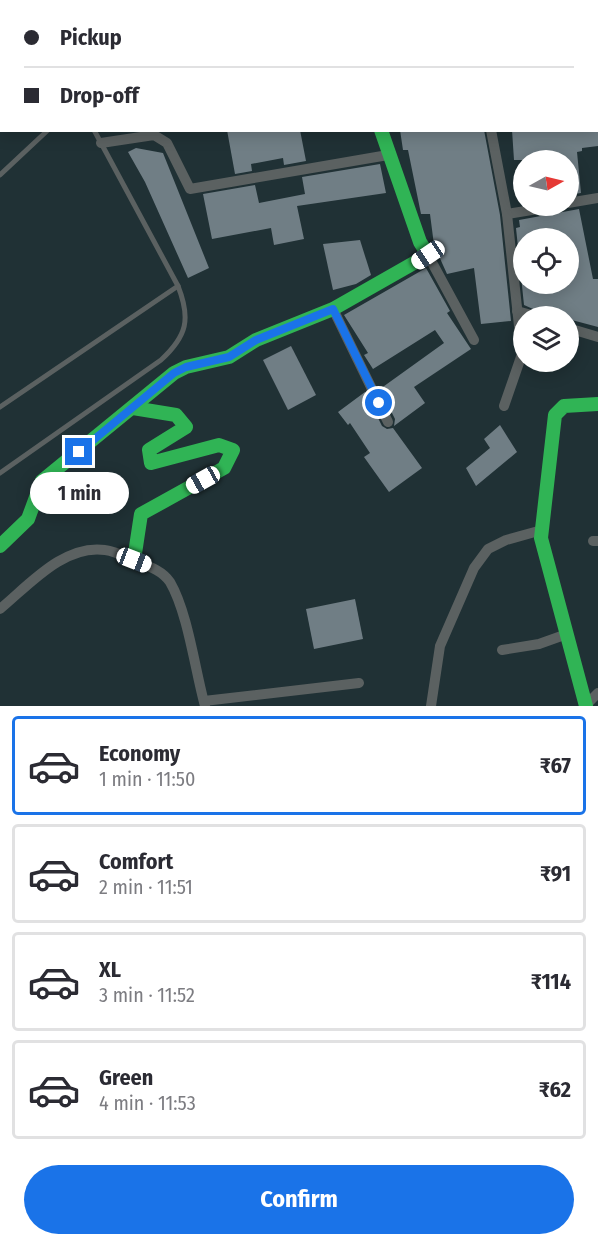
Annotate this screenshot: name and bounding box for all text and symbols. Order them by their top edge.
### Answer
text: Pickup [60,24,122,51]
text: Drop-off [60,82,139,109]
north arrow [513,150,579,216]
map controls [513,150,579,372]
button: locate [513,228,579,294]
car [408,237,448,273]
button: layers [513,306,579,372]
route start [365,389,392,416]
route end [65,438,92,465]
car [183,463,223,497]
callout: 1 min [29,473,128,515]
text: 1 min [58,481,101,505]
car [114,545,154,575]
icon: car [27,739,81,793]
text: Economy [99,740,180,767]
text: ₹67 [540,752,571,779]
text: 1 min · 11:50 [99,767,195,791]
icon: car [27,847,81,901]
text: Comfort [99,848,173,875]
text: ₹91 [540,860,571,887]
text: 2 min · 11:51 [99,875,193,899]
icon: car [27,955,81,1009]
text: XL [99,956,121,983]
text: ₹114 [531,968,571,995]
text: 3 min · 11:52 [99,983,195,1007]
icon: car [27,1063,81,1117]
text: Green [99,1064,153,1091]
text: ₹62 [539,1076,571,1103]
text: 4 min · 11:53 [99,1091,196,1115]
button: Confirm [24,1165,574,1234]

